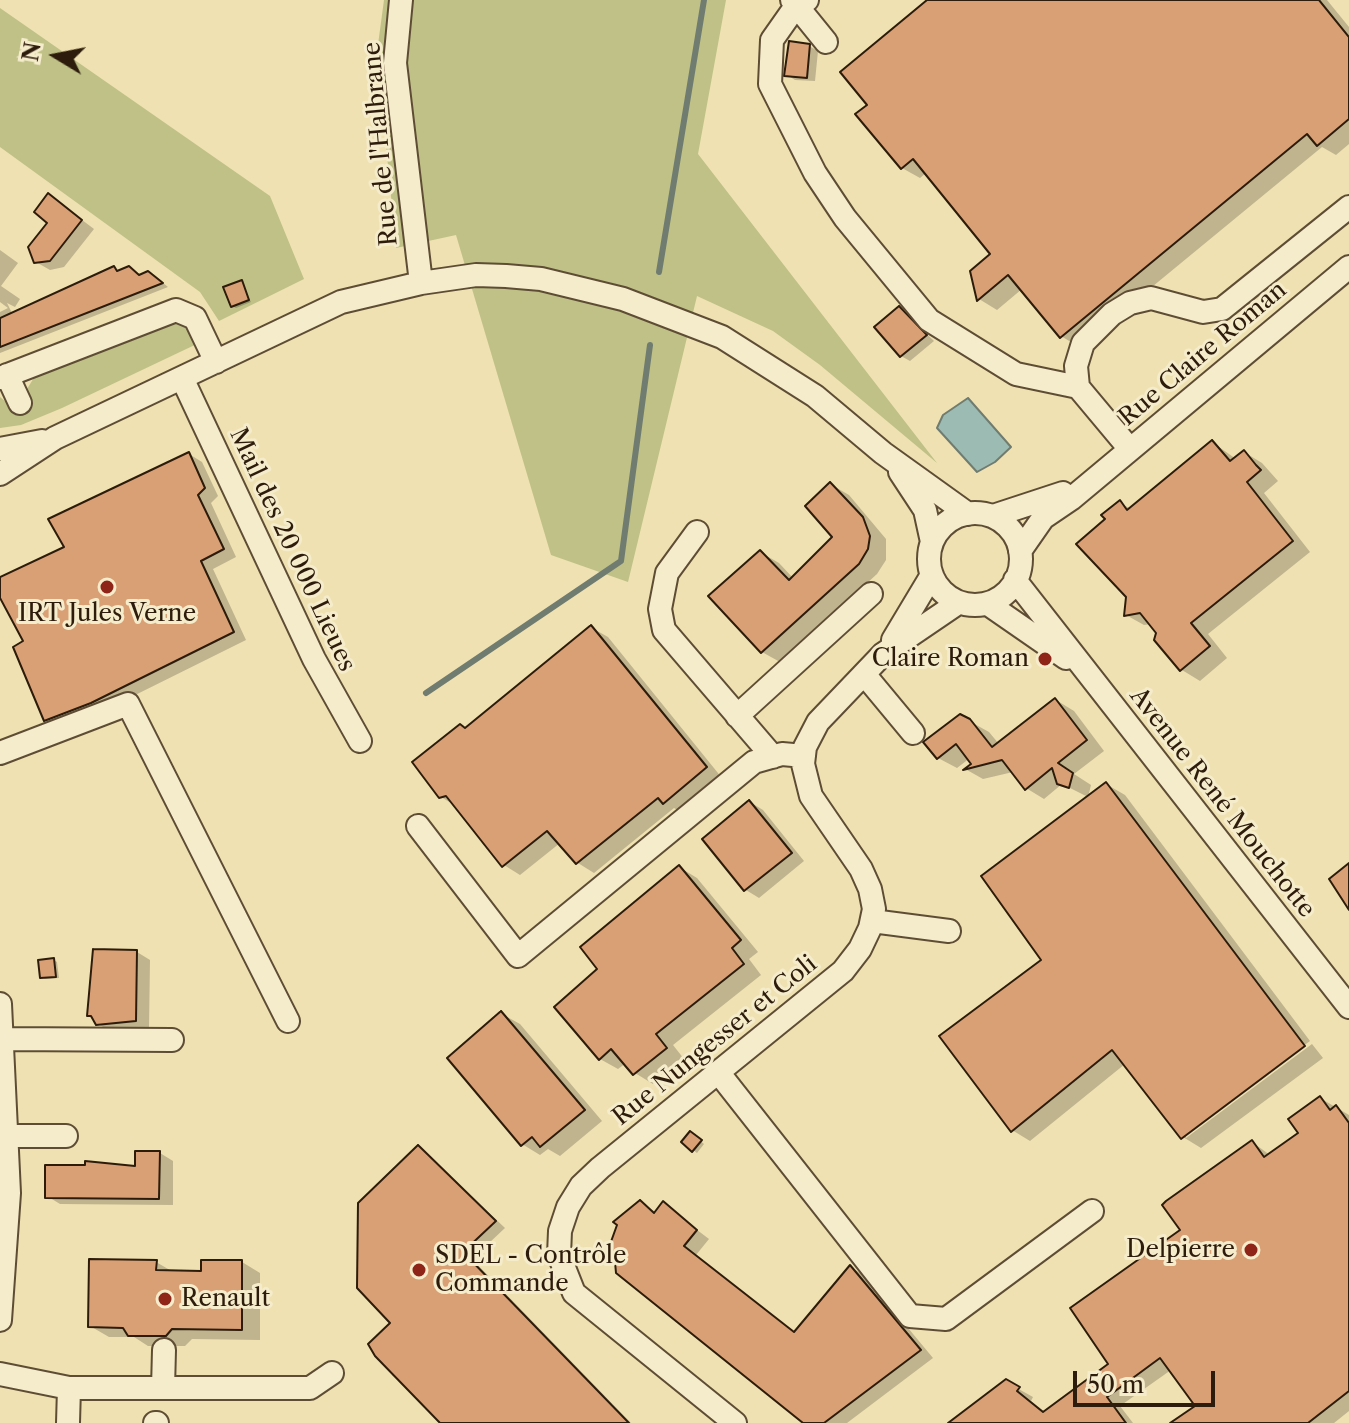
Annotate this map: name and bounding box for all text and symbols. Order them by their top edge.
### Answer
north arrow [16,16,96,96]
text: N [17,40,47,64]
street label: Rue de l'Halbrane [358,41,404,247]
street label: Rue Claire Roman [1114,276,1292,432]
street label: Mail des 20 000 Lieues [223,424,361,676]
marker: IRT Jules Verne [98,578,116,596]
place label: IRT Jules Verne [18,600,196,628]
place label: Claire Roman [872,645,1029,673]
marker: Claire Roman [1036,650,1054,668]
street label: Avenue René Mouchotte [1123,682,1321,924]
street label: Rue Nungesser et Coli [607,950,823,1132]
place label: Delpierre [1126,1236,1235,1264]
marker: Delpierre [1242,1241,1260,1259]
place label: SDEL - Contrôle Commande [435,1242,626,1298]
marker: SDEL - Contrôle Commande [410,1261,428,1279]
place label: Renault [181,1285,270,1313]
marker: Renault [156,1290,174,1308]
scale bar [1077,1355,1219,1405]
text: 50 m [1087,1370,1144,1399]

